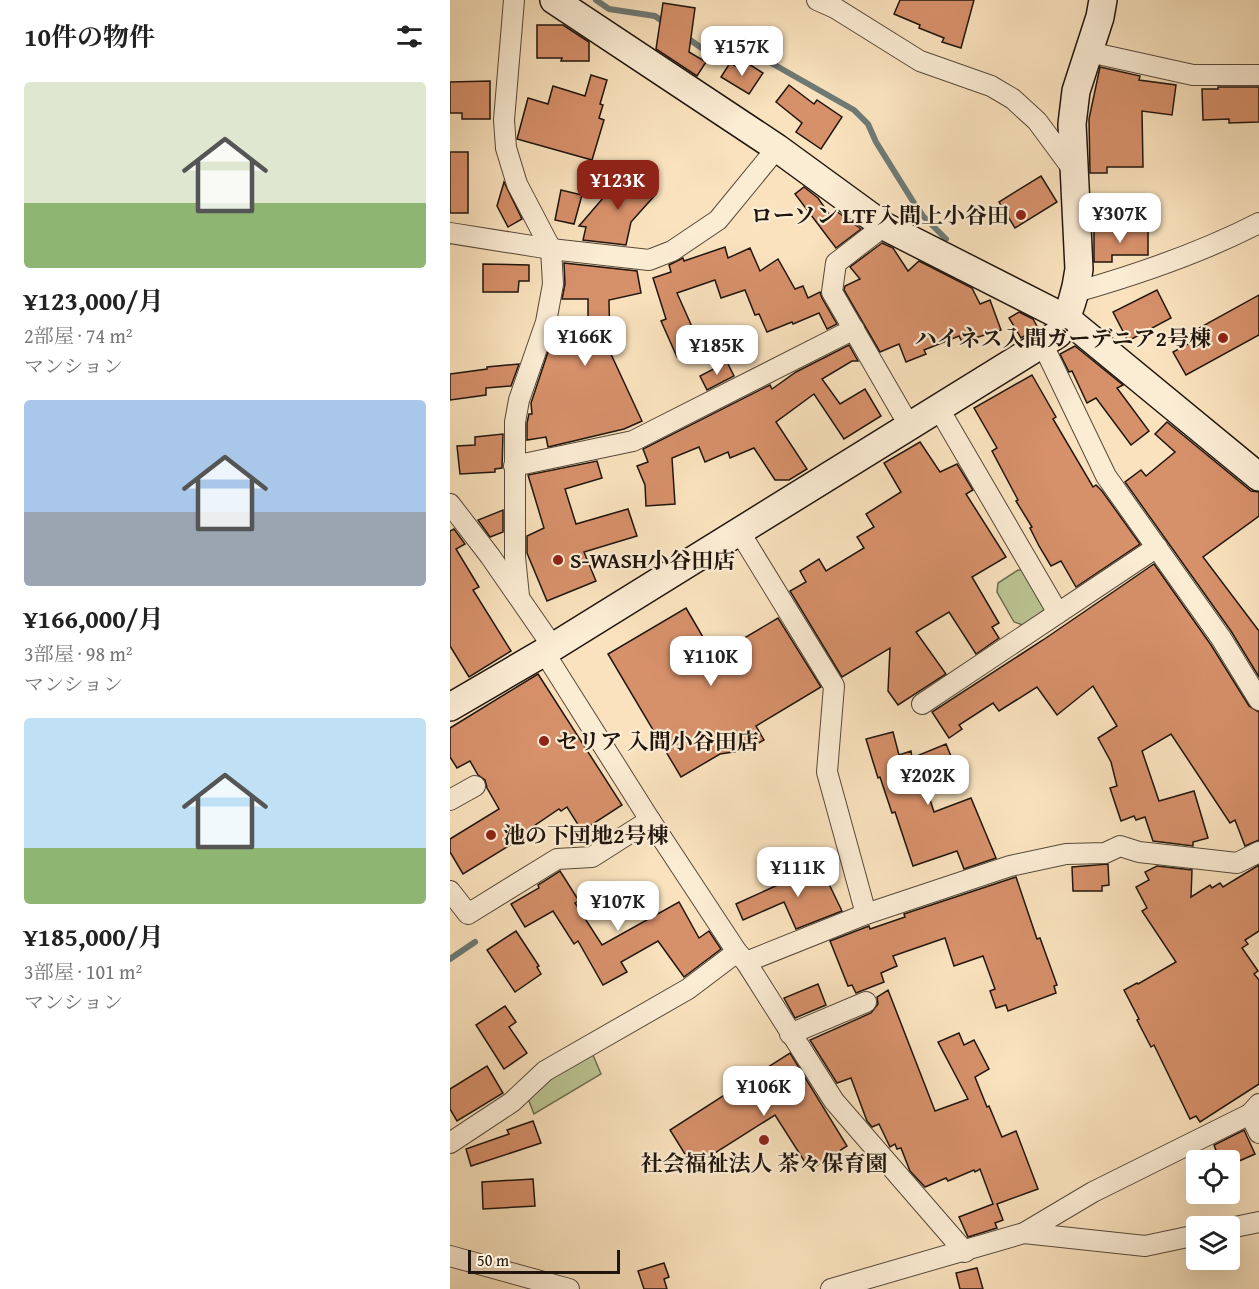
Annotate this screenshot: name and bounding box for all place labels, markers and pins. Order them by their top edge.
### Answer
pin: ¥157K [700,26,784,77]
pin: ¥123K [576,160,660,211]
pin: ¥307K [1078,193,1162,244]
place label: ローソン LTF入間上小谷田 [751,199,1009,231]
marker: ローソン LTF入間上小谷田 [1014,208,1028,222]
pin: ¥166K [543,316,627,367]
place label: ハイネス入間ガーデニア2号棟 [915,322,1211,354]
pin: ¥185K [675,325,759,376]
marker: ハイネス入間ガーデニア2号棟 [1216,331,1230,345]
place label: S-WASH小谷田店 [570,544,735,576]
marker: S-WASH小谷田店 [551,553,565,567]
pin: ¥110K [669,636,753,687]
place label: セリア 入間小谷田店 [556,725,759,757]
marker: セリア 入間小谷田店 [537,734,551,748]
pin: ¥202K [886,755,970,806]
place label: 池の下団地2号棟 [503,819,668,851]
marker: 池の下団地2号棟 [484,828,498,842]
pin: ¥111K [756,847,840,898]
pin: ¥107K [576,881,660,932]
pin: ¥106K [722,1066,806,1117]
marker: 社会福祉法人 茶々保育園 [757,1133,771,1147]
place label: 社会福祉法人 茶々保育園 [641,1147,887,1179]

